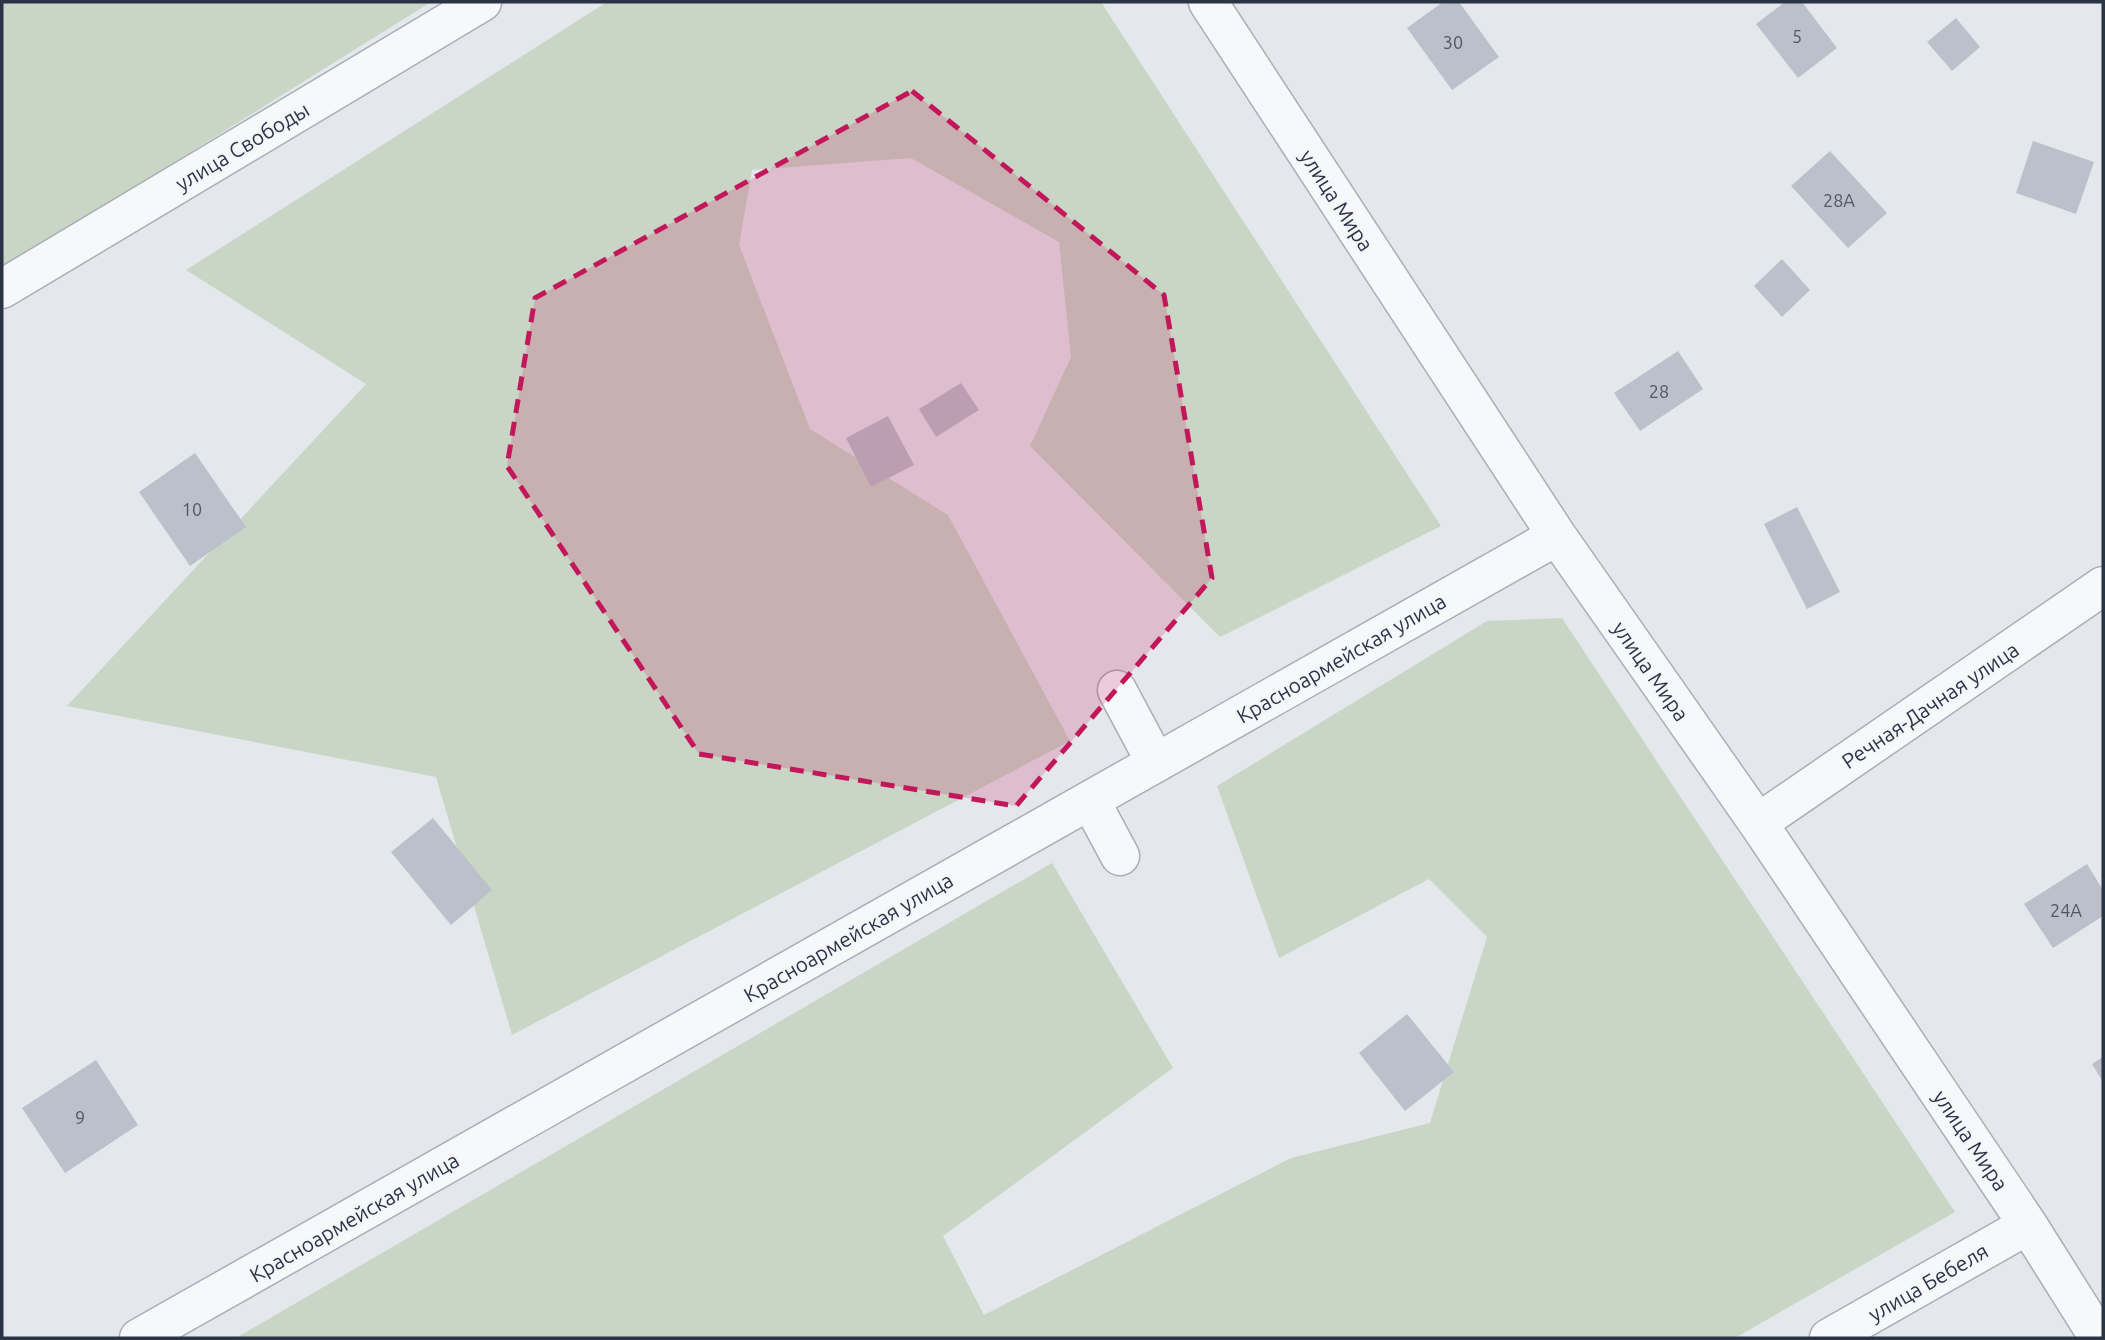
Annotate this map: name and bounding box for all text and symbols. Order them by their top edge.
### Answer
house number: 5 [1792,26,1802,46]
house number: 30 [1443,32,1463,52]
street label: улица Свободы [171,97,313,195]
street label: улица Мира [1295,145,1379,255]
house number: 28А [1823,190,1855,210]
house number: 28 [1649,381,1669,401]
house number: 10 [182,499,202,519]
street label: Красноармейская улица [1232,588,1450,728]
street label: улица Мира [1608,617,1694,725]
street label: Речная-Дачная улица [1837,637,2023,773]
street label: Красноармейская улица [739,867,957,1007]
house number: 24А [2050,900,2082,920]
street label: улица Мира [1929,1085,2013,1195]
house number: 9 [75,1107,85,1127]
street label: Красноармейская улица [245,1147,463,1287]
street label: улица Бебеля [1864,1238,1992,1326]

